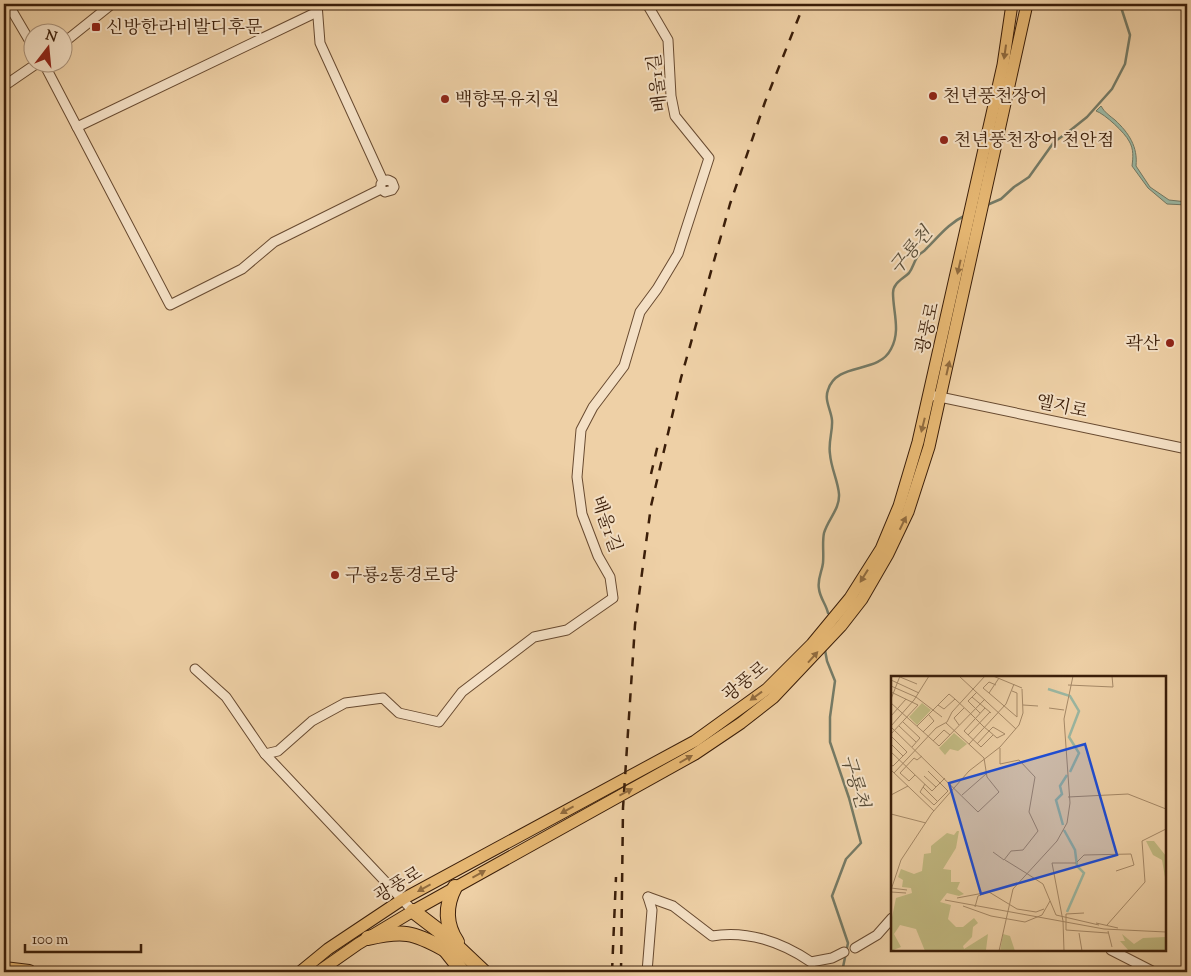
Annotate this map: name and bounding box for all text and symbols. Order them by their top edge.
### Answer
place label: 신방한라비발디후문 [106,16,263,42]
marker: 신방한라비발디후문 [90,21,102,33]
north arrow [22,22,72,72]
text: N [43,26,59,49]
one-way arrow [1001,44,1009,60]
street label: 배울1길 [643,52,675,113]
place label: 천년풍천장어 [943,85,1047,111]
place label: 백향목유치원 [455,88,559,114]
marker: 천년풍천장어 [927,90,939,102]
marker: 백향목유치원 [439,93,451,105]
place label: 천년풍천장어 천안점 [954,129,1114,155]
marker: 천년풍천장어 천안점 [938,134,950,146]
water label: 구룡천 [884,221,941,281]
one-way arrow [955,259,963,275]
street label: 광풍로 [910,300,947,357]
place label: 곽산 [1125,332,1161,358]
marker: 곽산 [1164,337,1176,349]
one-way arrow [944,360,952,375]
street label: 엘지로 [1033,390,1090,426]
one-way arrow [918,418,926,433]
street label: 배울1길 [583,493,627,556]
one-way arrow [899,516,907,531]
place label: 구룡2통경로당 [345,564,458,590]
marker: 구룡2통경로당 [329,569,341,581]
one-way arrow [859,569,869,582]
one-way arrow [807,652,819,664]
street label: 광풍로 [718,656,775,709]
inset map [891,676,1166,951]
one-way arrow [750,691,763,702]
water label: 구룡천 [833,751,875,814]
one-way arrow [680,754,693,763]
one-way arrow [619,788,633,797]
one-way arrow [559,806,574,814]
street label: 광풍로 [370,861,428,910]
one-way arrow [472,870,487,878]
one-way arrow [417,884,431,892]
scale bar [25,921,141,953]
text: 100 m [32,930,69,951]

